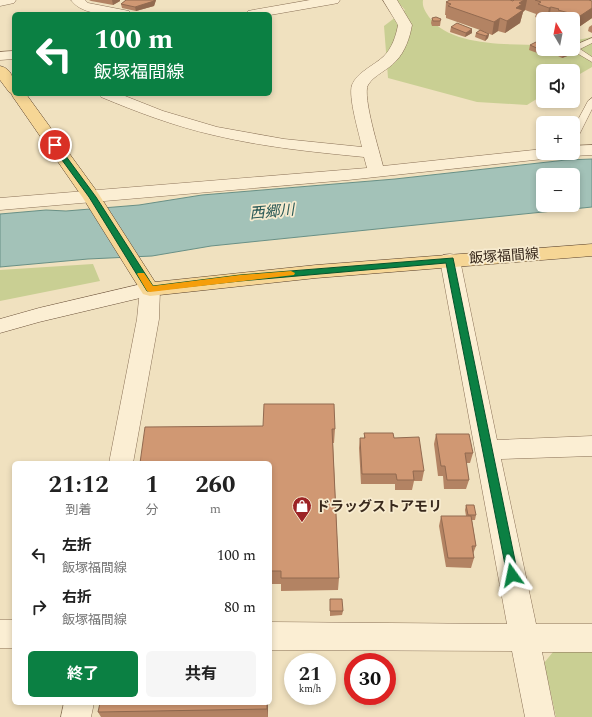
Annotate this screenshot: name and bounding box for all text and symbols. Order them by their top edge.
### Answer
north arrow [536,12,580,56]
map controls [536,12,580,212]
text: 100 m [94,18,173,61]
icon: left [28,28,80,80]
text: 飯塚福間線 [94,59,184,86]
button: sound [536,64,580,108]
button: + [536,116,580,160]
pin [38,128,72,162]
icon: arrive [44,134,66,156]
button: − [536,168,580,212]
water label: 西郷川 [249,198,297,225]
street label: 飯塚福間線 [468,243,540,269]
text: 21:12 [48,467,109,503]
text: 1 [145,467,159,503]
text: 260 [195,467,236,503]
shop icon: ドラッグストアモリ [291,495,313,523]
place label: ドラッグストアモリ [316,496,442,517]
text: m [210,499,221,519]
text: 到着 [66,500,92,520]
text: 分 [145,500,158,520]
text: 左折 [62,534,92,557]
icon: left [28,544,50,566]
text: 100 m [217,544,256,567]
position arrow [491,554,533,596]
text: 飯塚福間線 [62,558,127,578]
text: 右折 [62,586,92,609]
icon: right [28,596,50,618]
text: 80 m [224,596,256,619]
text: 飯塚福間線 [62,610,127,630]
button: 終了 [28,651,138,697]
button: 共有 [146,651,256,697]
speed limit sign: 30 [344,653,396,705]
text: 21 [299,659,321,689]
text: km/h [299,681,321,697]

